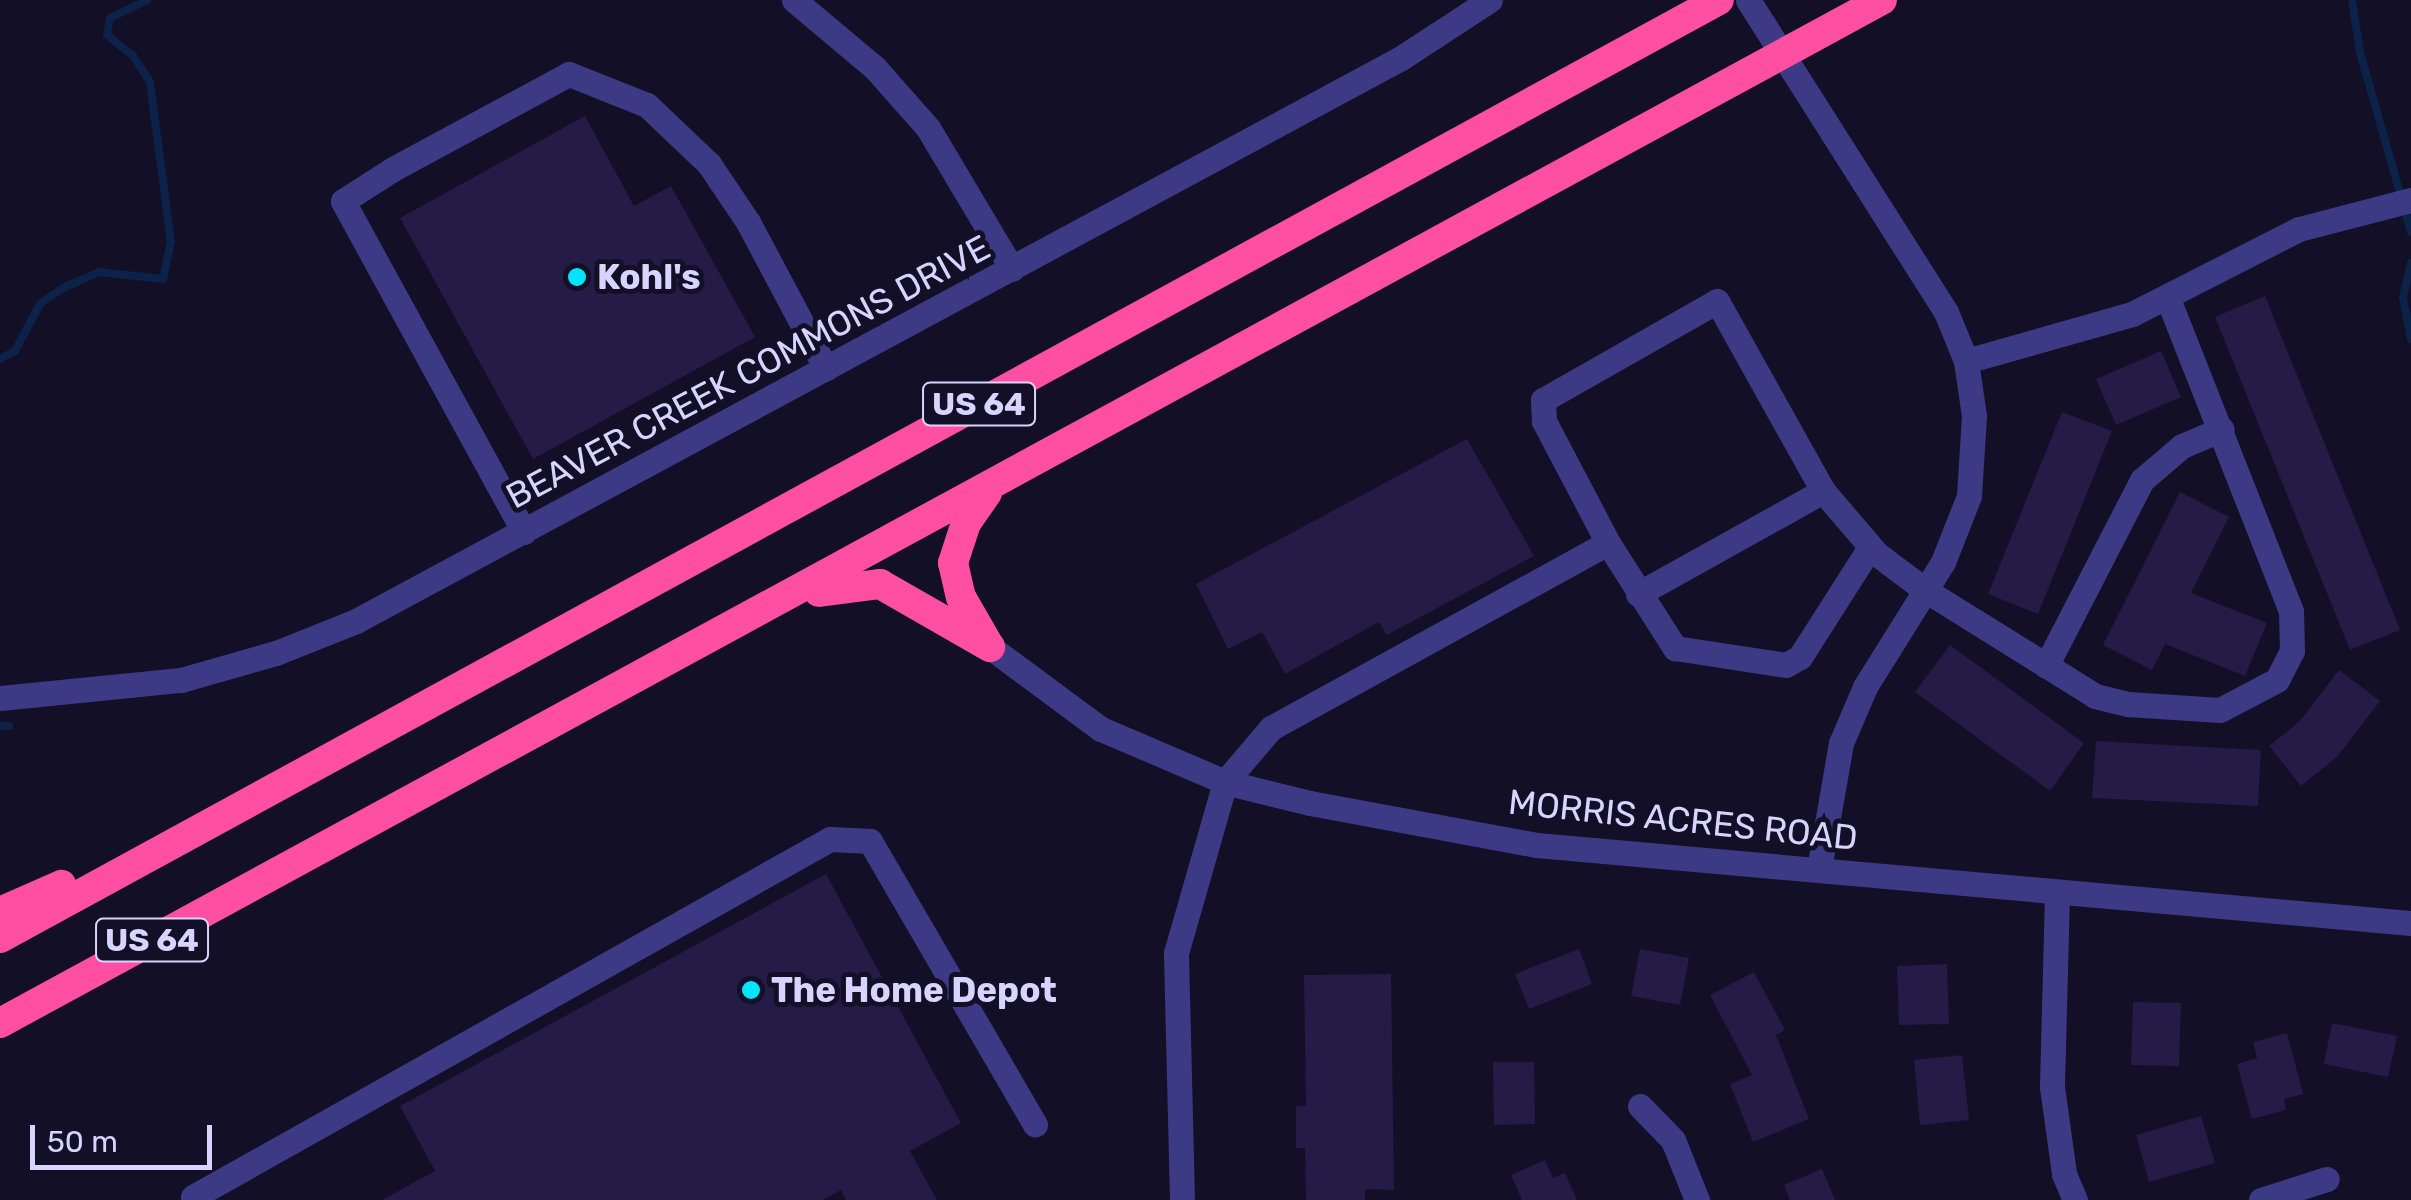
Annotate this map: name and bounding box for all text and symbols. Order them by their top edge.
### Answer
street label: BEAVER CREEK COMMONS DRIVE [499,226,997,518]
place label: Kohl's [597,256,701,298]
marker: Kohl's [566,266,588,288]
road number: US 64 [922,377,1036,431]
street label: MORRIS ACRES ROAD [1506,781,1860,859]
road number: US 64 [94,913,210,967]
place label: The Home Depot [771,969,1057,1011]
marker: The Home Depot [740,979,762,1001]
scale bar [35,1105,218,1167]
text: 50 m [47,1124,118,1160]

